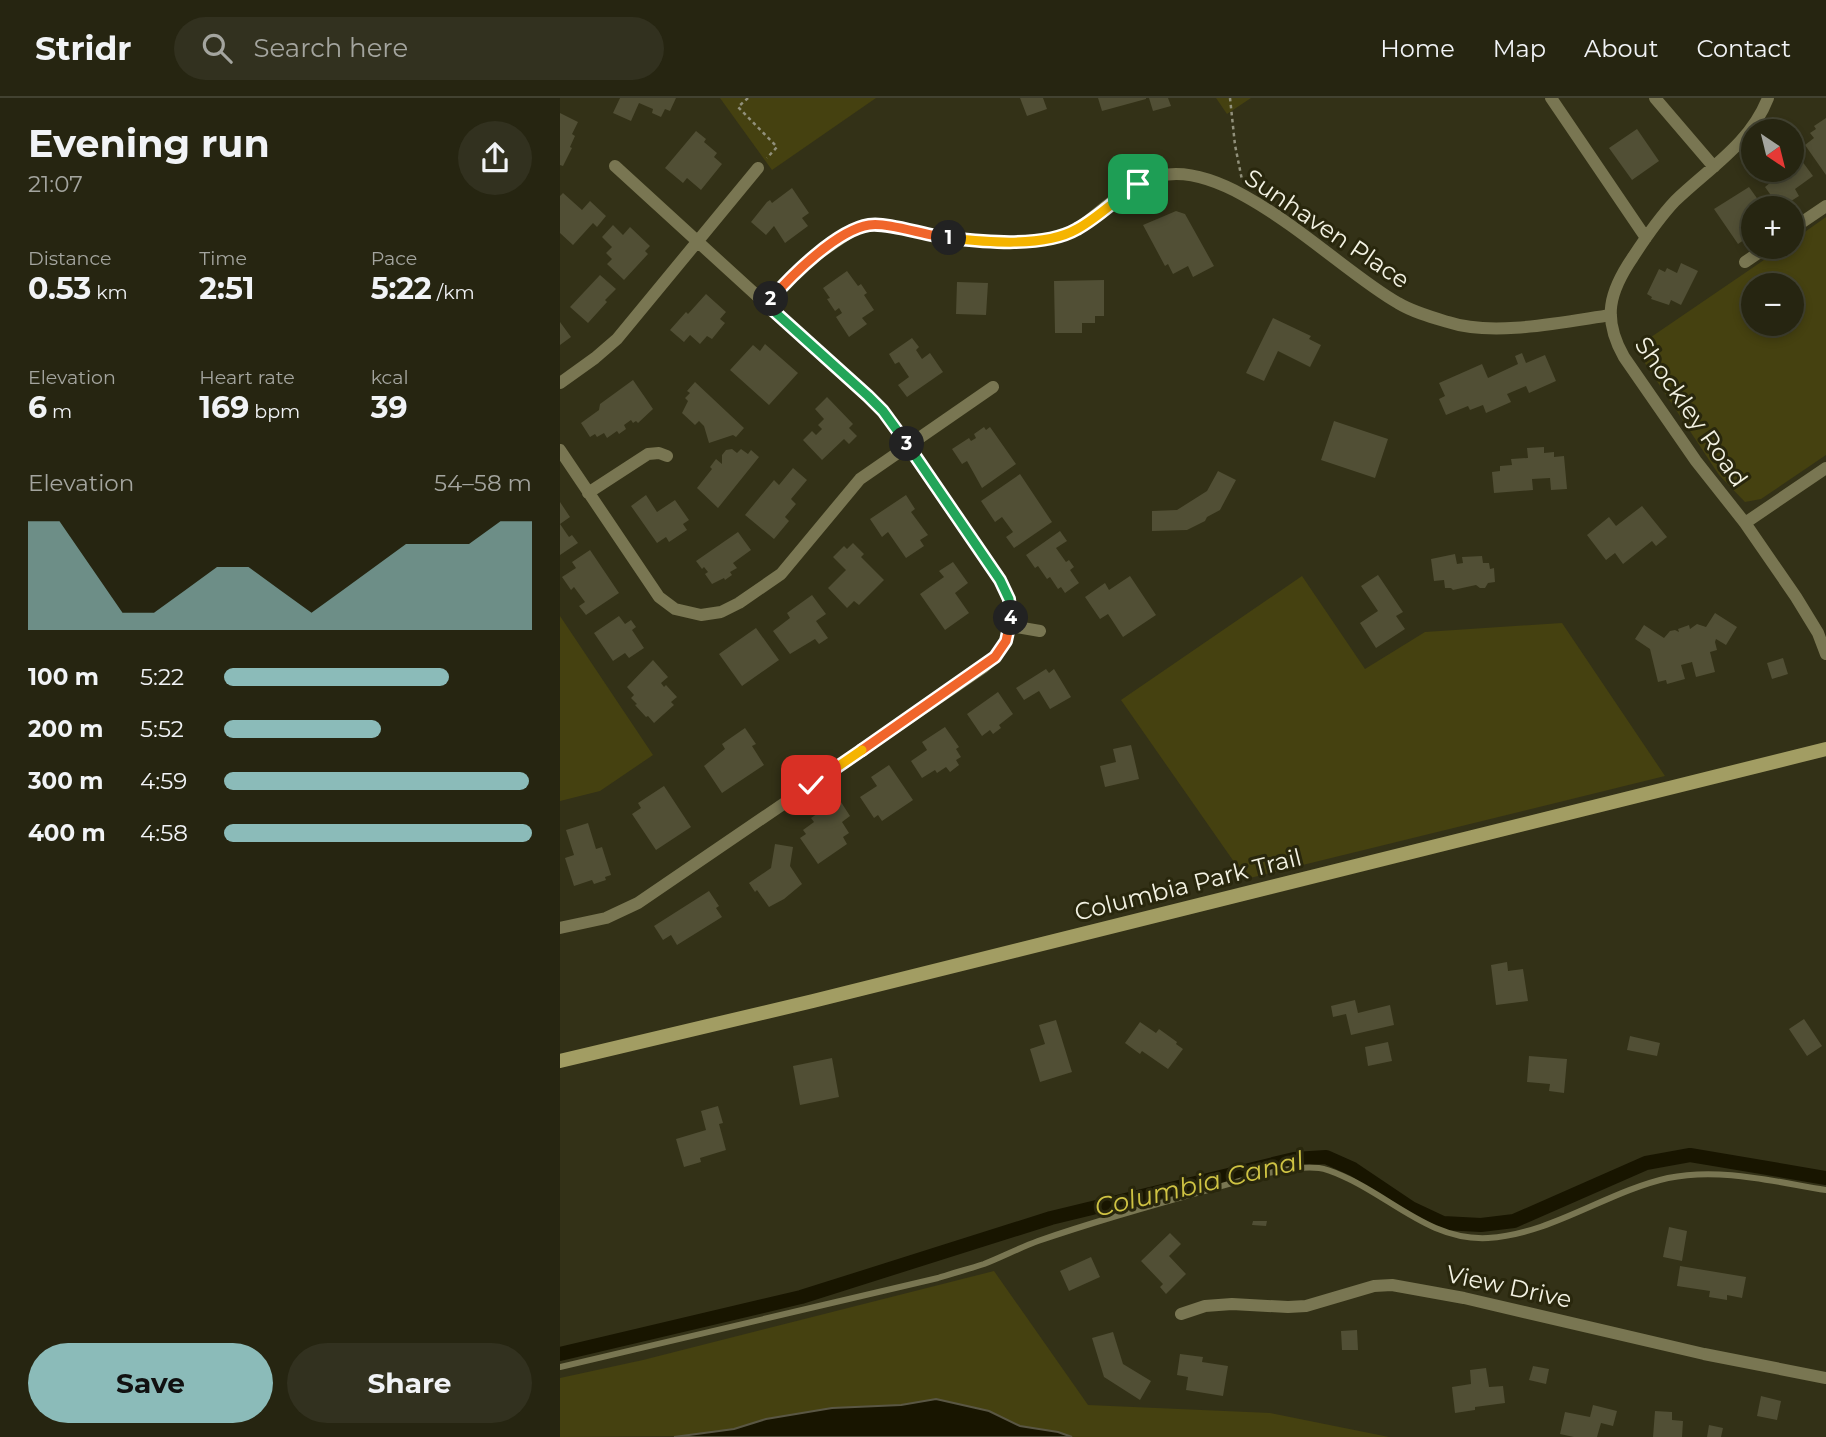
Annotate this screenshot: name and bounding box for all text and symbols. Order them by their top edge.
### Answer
search box [174,17,664,80]
text: Stridr [35,28,132,68]
icon: search [198,29,236,67]
text: Search here [254,32,408,64]
text: Home [1380,34,1455,63]
text: Map [1493,34,1546,63]
text: About [1584,34,1658,63]
text: Contact [1696,34,1791,63]
north arrow [1741,119,1804,182]
map controls [1741,119,1804,336]
text: Evening run [28,120,270,167]
button: share [458,121,532,195]
pin [1108,154,1168,214]
street label: Sunhaven Place [1239,163,1415,294]
icon: arrive [1119,165,1157,203]
text: 21:07 [28,170,83,198]
button: + [1741,196,1804,259]
pin: 1 [932,220,966,256]
text: 1 [945,226,952,249]
text: Distance [28,247,111,270]
text: Time [199,247,247,270]
text: Pace [371,247,417,270]
text: 0.53 [28,270,91,307]
text: 2:51 [199,270,255,307]
text: 5:22 [371,270,432,307]
button: − [1741,273,1804,336]
text: km [91,281,128,304]
text: /km [432,281,475,304]
pin: 2 [754,282,788,316]
text: 2 [765,287,776,310]
street label: Shockley Road [1629,331,1754,492]
text: Elevation [28,366,116,389]
text: Heart rate [199,366,295,389]
text: kcal [371,366,409,389]
text: 6 [28,389,47,426]
text: 169 [199,389,249,426]
text: 39 [371,389,408,426]
text: m [47,400,72,423]
text: bpm [249,400,300,423]
pin: 3 [890,426,924,462]
text: 3 [901,432,912,455]
text: Elevation [28,469,134,497]
text: 54–58 m [434,469,532,497]
pin: 4 [994,601,1028,636]
text: 4 [1004,606,1017,629]
text: 100 m [28,663,99,691]
text: 5:22 [140,663,184,691]
text: 200 m [28,715,103,743]
text: 5:52 [140,715,184,743]
pin [781,755,841,815]
icon: check [792,766,830,804]
text: 300 m [28,767,104,795]
text: 4:59 [140,767,187,795]
text: 400 m [28,819,106,847]
text: 4:58 [140,819,188,847]
street label: Columbia Park Trail [1071,842,1304,927]
water label: Columbia Canal [1091,1144,1307,1224]
street label: View Drive [1444,1259,1574,1314]
button: Save [28,1343,273,1423]
button: Share [287,1343,532,1423]

